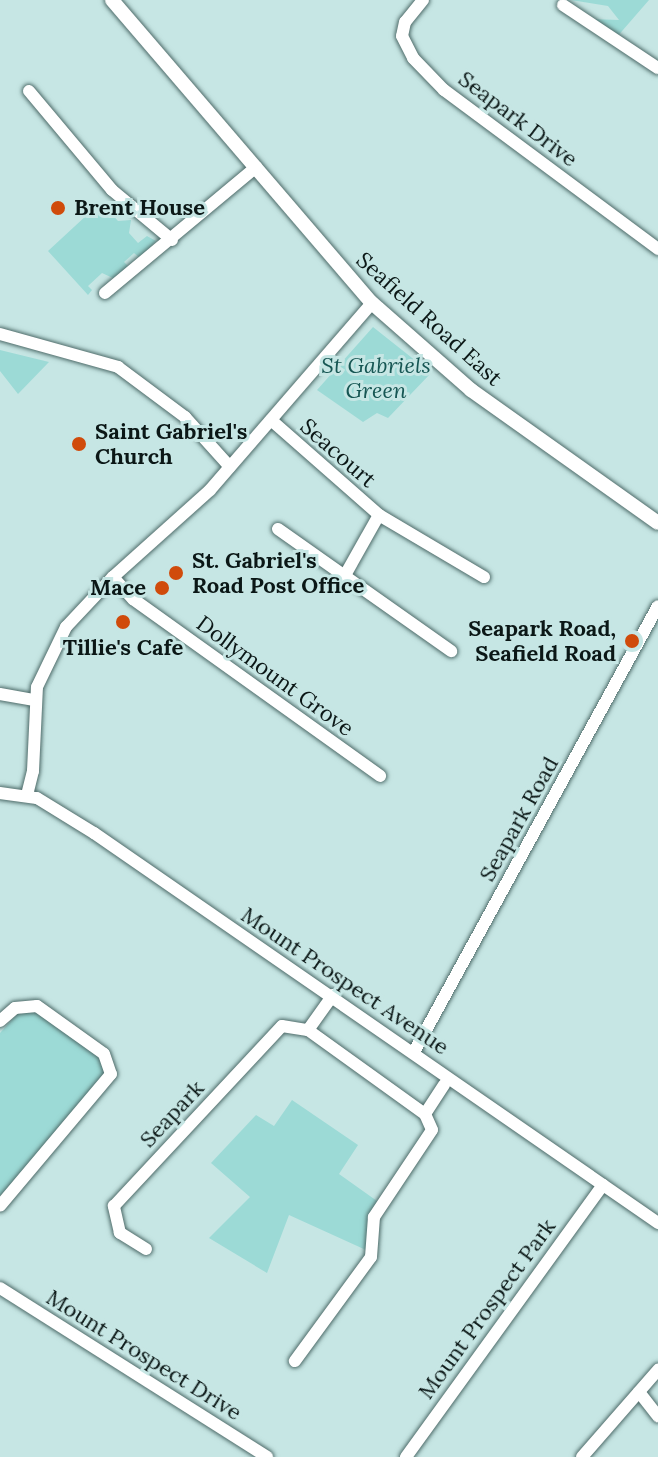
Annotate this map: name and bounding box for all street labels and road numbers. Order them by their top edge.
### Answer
street label: Seapark Drive [453,66,583,172]
street label: Seafield Road East [351,247,507,391]
street label: Seacourt [295,413,381,493]
street label: Dollymount Grove [191,610,359,742]
street label: Seapark Road [474,752,564,886]
street label: Mount Prospect Avenue [236,902,454,1060]
street label: Seapark [135,1075,209,1153]
street label: Mount Prospect Park [413,1214,561,1404]
street label: Mount Prospect Drive [42,1284,246,1426]

